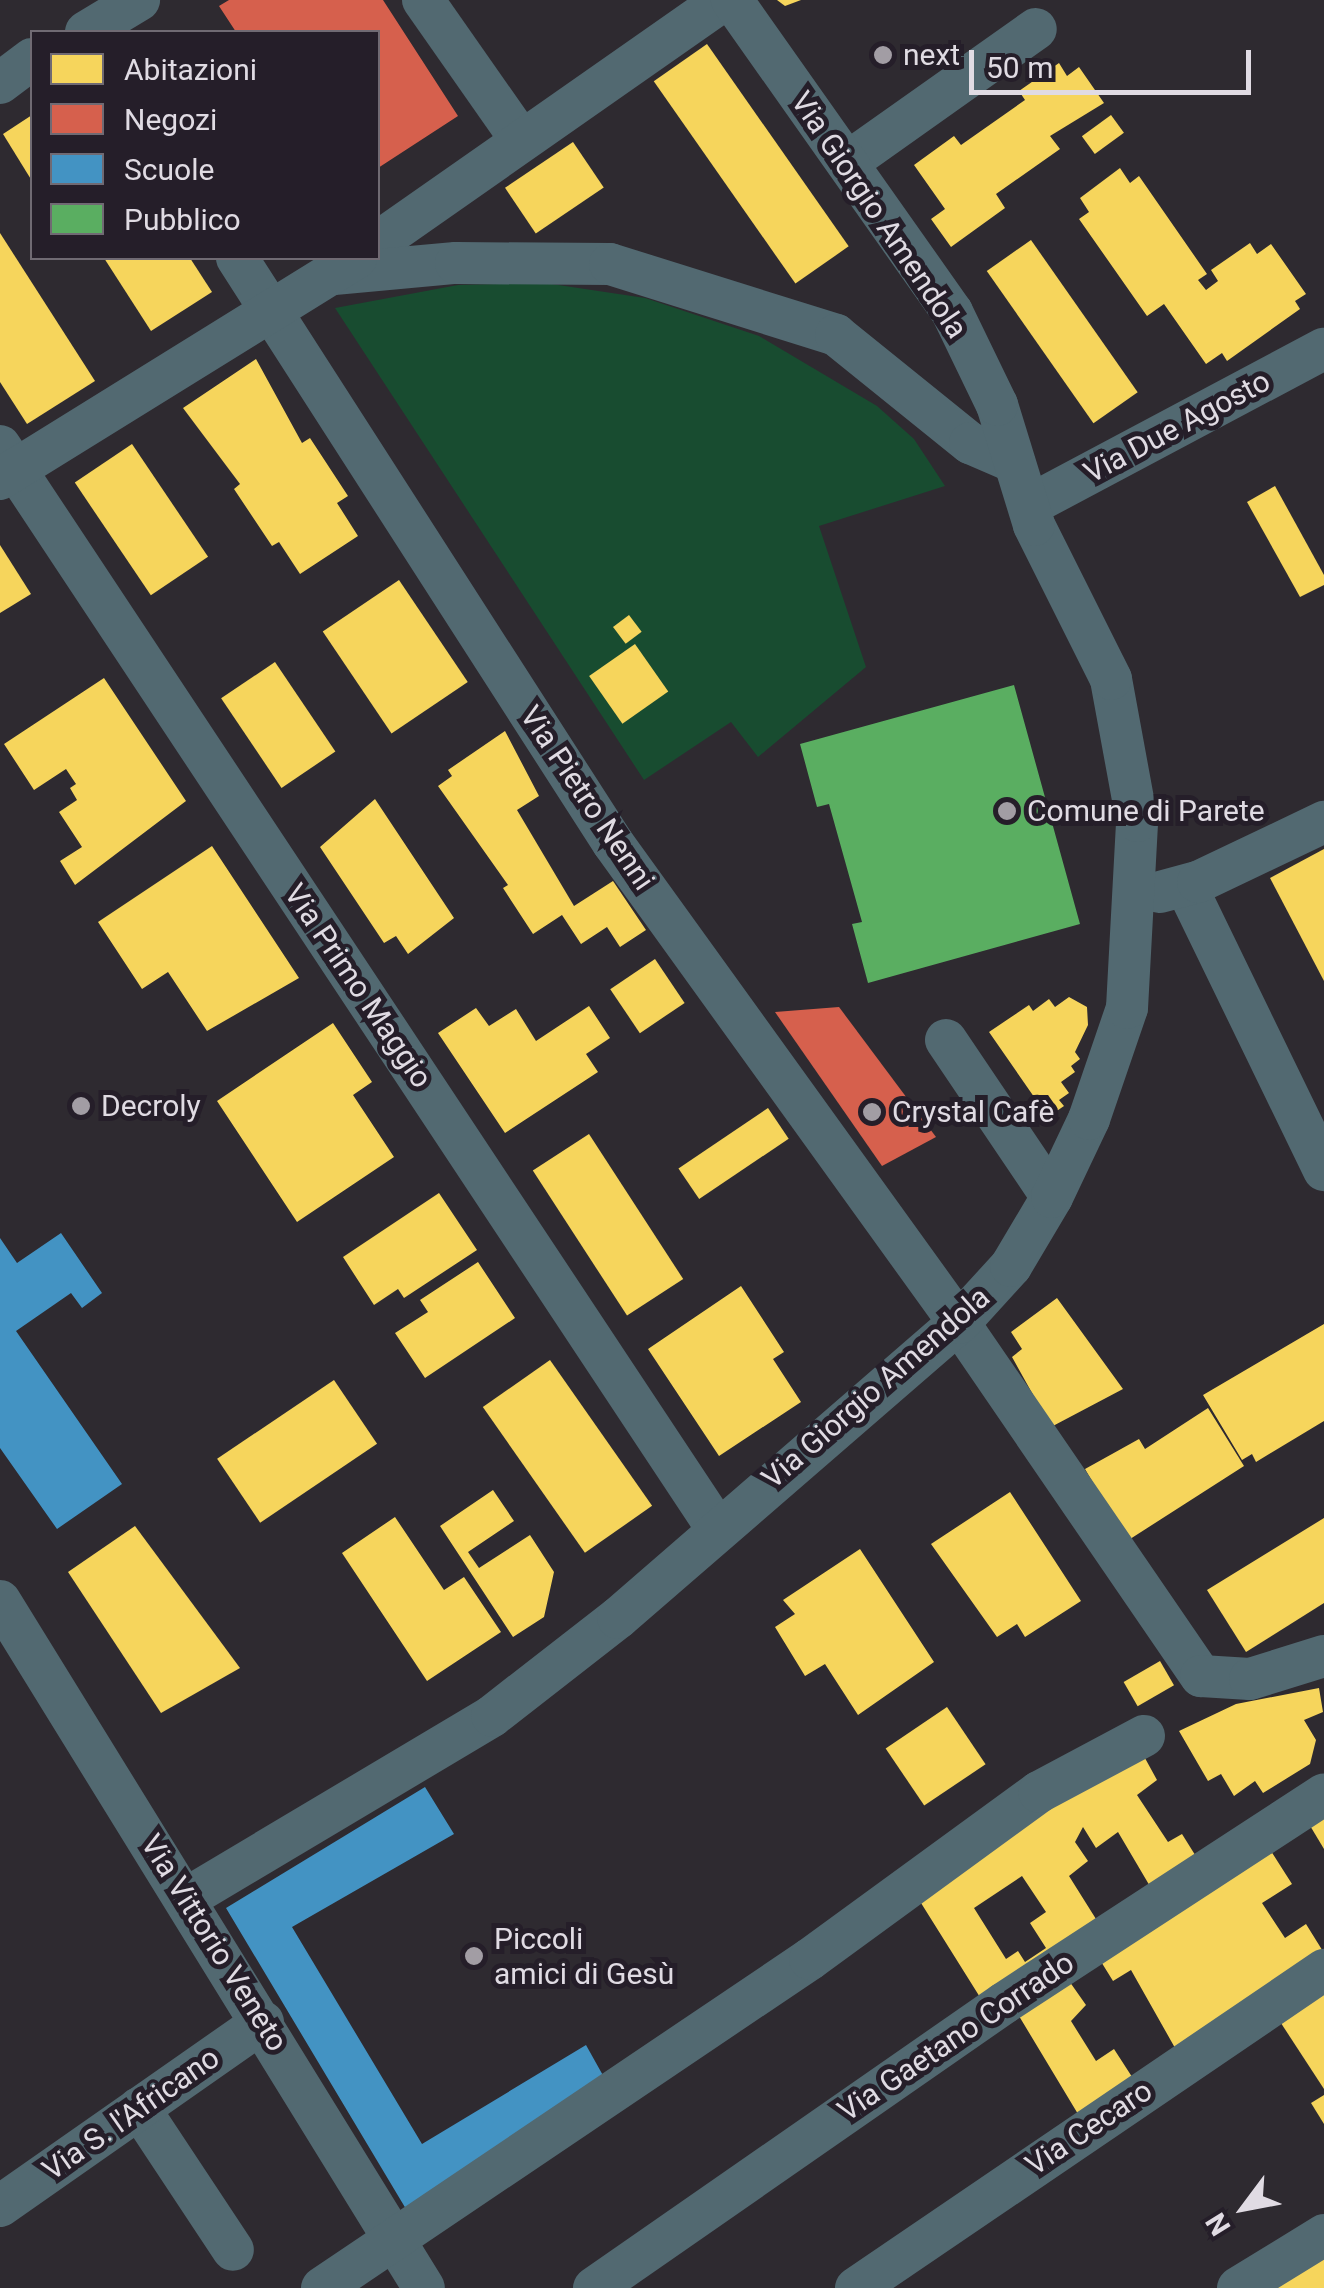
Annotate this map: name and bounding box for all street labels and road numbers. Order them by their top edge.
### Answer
street label: Via Giorgio Amendola [783,85,975,345]
street label: Via Due Agosto [1078,363,1276,491]
street label: Via Pietro Nenni [512,699,662,897]
street label: Via Primo Maggio [277,877,439,1095]
street label: Via Giorgio Amendola [755,1279,997,1497]
street label: Via Vittorio Veneto [133,1828,295,2058]
street label: Via Gaetano Corrado [831,1945,1081,2129]
street label: Via S. l'Africano [36,2040,226,2188]
street label: Via Cecaro [1019,2073,1159,2183]

